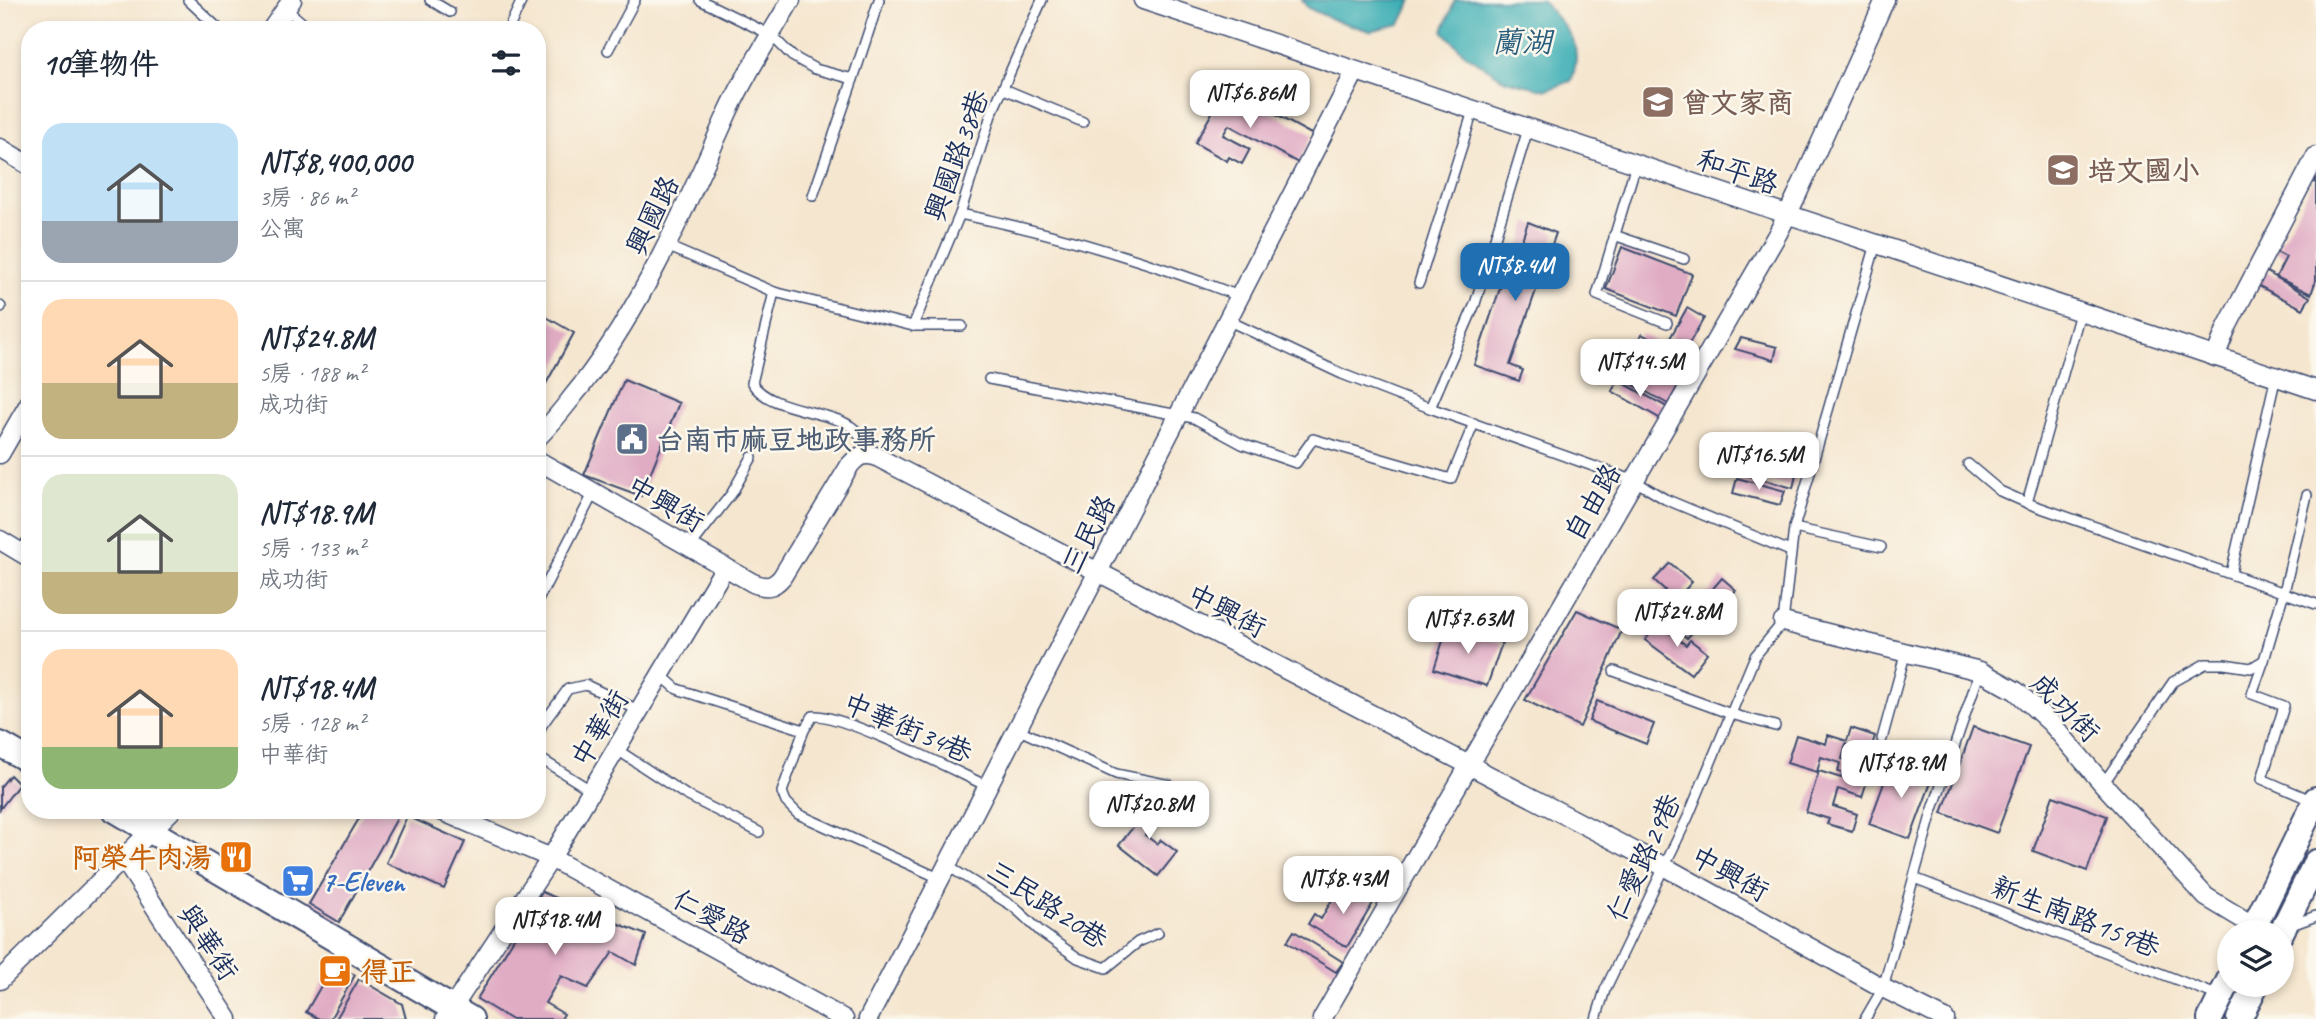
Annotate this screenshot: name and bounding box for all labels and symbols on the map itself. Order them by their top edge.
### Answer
water label: 蘭湖 [1492,23,1555,61]
pin: NT$6.86M [1178,71,1322,130]
school or university icon: 曾文家商 [1639,83,1677,121]
street label: 興國路38巷 [917,84,997,226]
place label: 曾文家商 [1682,85,1794,120]
street label: 和平路 [1692,141,1783,202]
school or university icon: 培文國小 [2044,151,2082,189]
place label: 培文國小 [2088,153,2200,188]
street label: 興國路 [618,170,687,261]
pin: NT$8.4M [1450,244,1580,303]
pin: NT$14.5M [1568,340,1712,399]
public building icon: 台南市麻豆地政事務所 [613,420,651,458]
place label: 台南市麻豆地政事務所 [656,422,936,457]
pin: NT$16.5M [1687,433,1831,492]
street label: 自由路 [1556,457,1629,547]
street label: 中興街 [621,467,711,540]
street label: 三民路 [1054,489,1123,580]
street label: 中興街 [1181,576,1272,645]
pin: NT$24.8M [1605,590,1749,649]
pin: NT$7.63M [1396,596,1540,656]
street label: 成功街 [2024,665,2108,749]
street label: 中華街 [563,683,636,773]
street label: 中華街34巷 [838,685,979,771]
pin: NT$18.9M [1829,740,1973,800]
pin: NT$20.8M [1077,782,1221,841]
street label: 仁愛路29巷 [1599,787,1689,927]
restaurant icon: 阿榮牛肉湯 [217,838,255,876]
street label: 中興街 [1685,838,1775,909]
place label: 阿榮牛肉湯 [72,840,212,875]
street label: 三民路20巷 [981,852,1116,957]
pin: NT$8.43M [1271,856,1415,916]
supermarket icon: 7-Eleven [279,862,317,900]
place label: 7-Eleven [322,864,407,899]
street label: 新生南路159巷 [1987,868,2166,965]
street label: 仁愛路 [667,881,757,952]
street label: 與華街 [171,898,246,987]
pin: NT$18.4M [483,898,627,957]
cafe icon: 得正 [316,952,354,990]
place label: 得正 [360,954,416,989]

